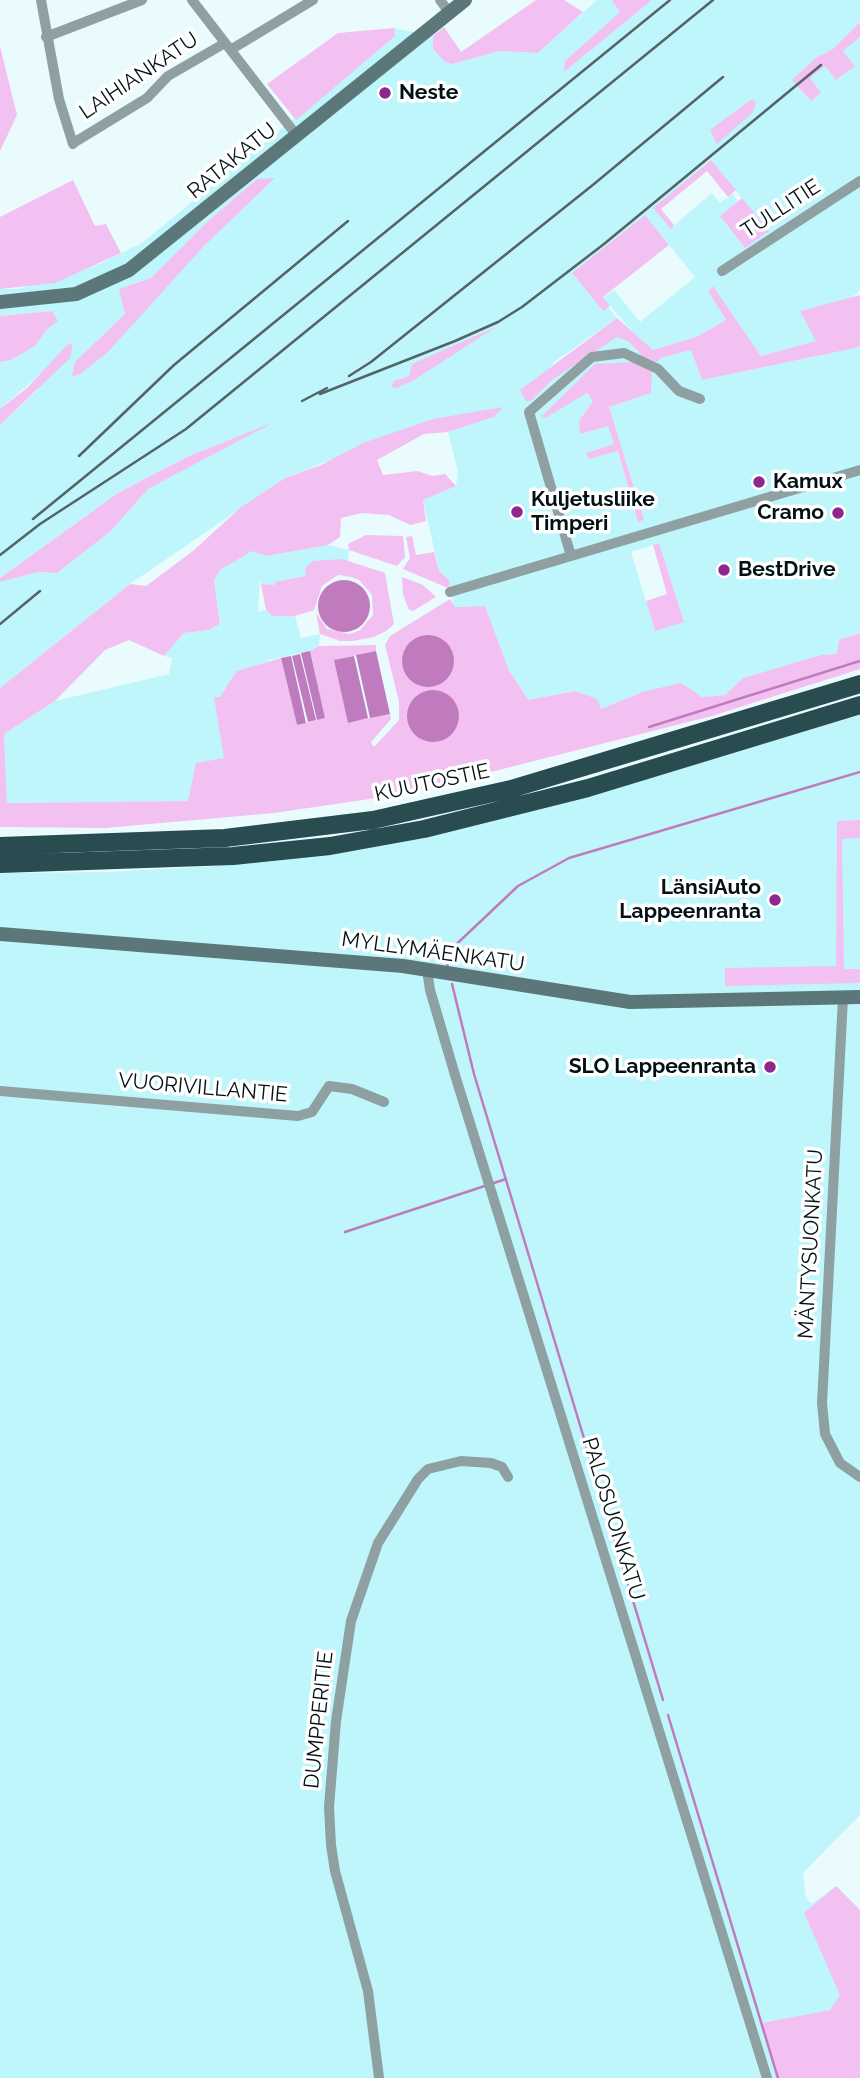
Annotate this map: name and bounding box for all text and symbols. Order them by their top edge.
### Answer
street label: LAIHIANKATU [75,27,203,125]
place label: Neste [399,80,458,106]
marker: Neste [377,85,393,101]
street label: RATAKATU [183,118,281,204]
street label: TULLITIE [737,174,825,244]
place label: Kamux [773,469,843,495]
marker: Kamux [751,474,767,490]
place label: Kuljetusliike Timperi [531,487,655,537]
place label: Cramo [757,500,824,526]
marker: Kuljetusliike Timperi [509,504,525,520]
marker: Cramo [830,505,846,521]
place label: BestDrive [738,557,835,583]
marker: BestDrive [716,562,732,578]
street label: KUUTOSTIE [372,759,492,807]
place label: LänsiAuto Lappeenranta [619,875,761,925]
marker: LänsiAuto Lappeenranta [767,892,783,908]
street label: MYLLYMÄENKATU [340,927,526,977]
place label: SLO Lappeenranta [569,1054,756,1080]
marker: SLO Lappeenranta [762,1059,778,1075]
street label: VUORIVILLANTIE [117,1068,289,1108]
street label: MÄNTYSUONKATU [793,1148,829,1340]
street label: PALOSUONKATU [576,1434,650,1604]
street label: DUMPPERITIE [299,1650,339,1790]

